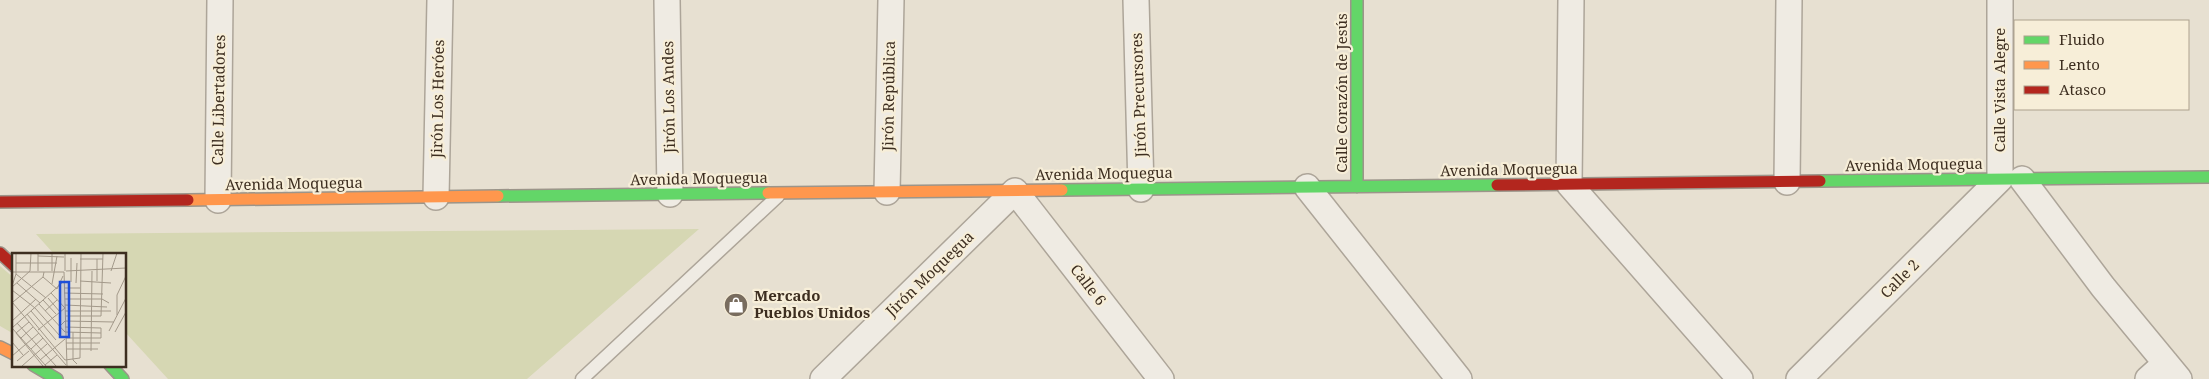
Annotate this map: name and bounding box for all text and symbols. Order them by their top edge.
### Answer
street label: Calle Corazón de Jesús [1331,13,1351,173]
legend [2014,20,2189,110]
street label: Calle Vista Alegre [1989,28,2009,152]
text: Fluido [2059,29,2105,49]
street label: Jirón Precursores [1126,32,1150,159]
street label: Calle Libertadores [207,34,229,166]
street label: Jirón Los Heróes [426,39,448,159]
street label: Jirón Los Andes [657,40,679,154]
street label: Jirón República [877,41,899,152]
text: Lento [2059,54,2100,74]
text: Atasco [2059,79,2106,99]
street label: Avenida Moquegua [1845,153,1983,175]
street label: Avenida Moquegua [1440,158,1578,180]
street label: Avenida Moquegua [1035,162,1173,184]
street label: Avenida Moquegua [630,167,768,189]
street label: Avenida Moquegua [225,172,363,194]
street label: Jirón Moquegua [880,226,978,321]
inset map [12,253,126,366]
street label: Calle 2 [1876,255,1923,302]
street label: Calle 6 [1066,260,1111,309]
place label: Mercado Pueblos Unidos [754,285,870,322]
shop icon: Mercado Pueblos Unidos [723,292,749,318]

